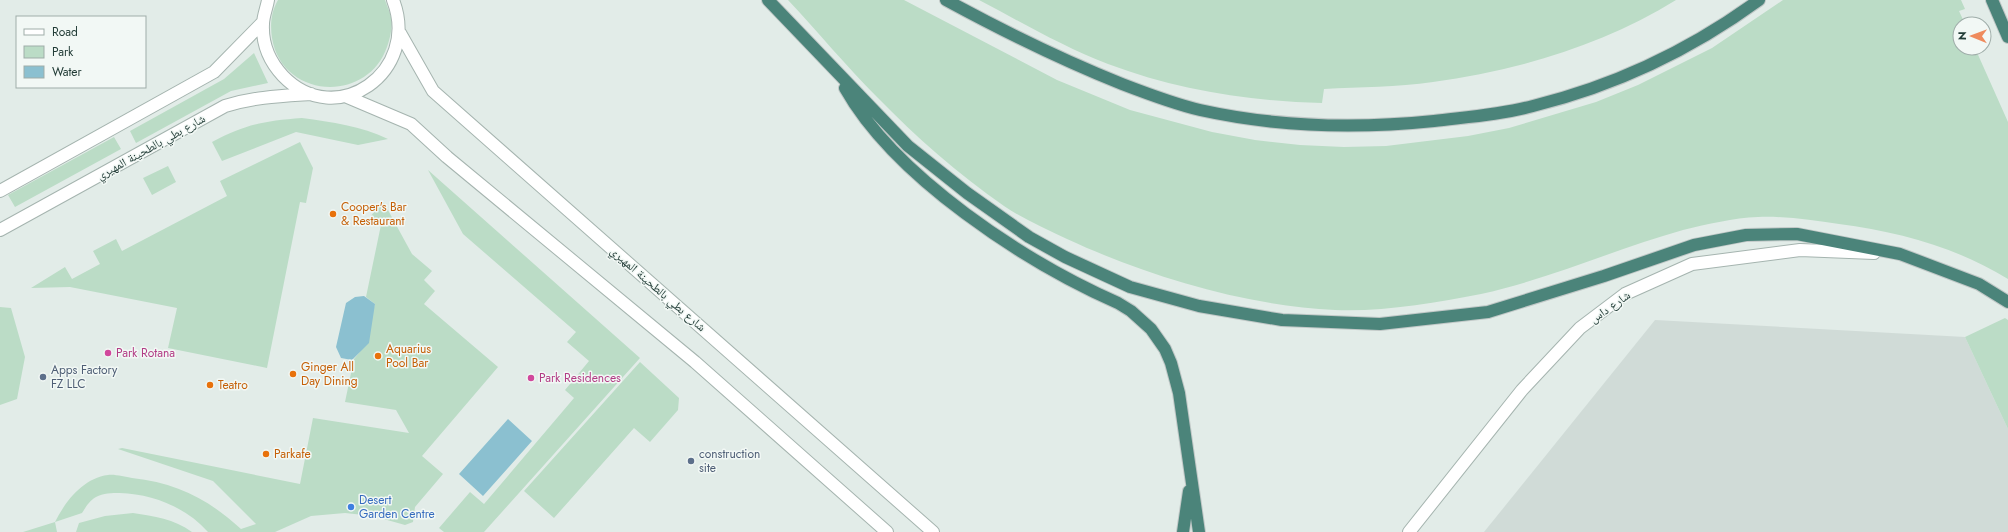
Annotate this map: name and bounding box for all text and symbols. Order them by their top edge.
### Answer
legend [16,16,146,88]
north arrow [1952,16,1992,56]
text: Road [52,23,78,41]
text: N [1954,31,1970,40]
text: Park [52,43,74,61]
text: Water [52,63,83,81]
street label: شارع بطي بالطحينة المهيري [93,110,209,185]
place label: Cooper's Bar & Restaurant [341,198,408,230]
marker: Cooper's Bar & Restaurant [328,209,338,219]
street label: شارع بطي بالطحينة المهيري [605,242,710,337]
street label: شارع داس [1586,286,1634,328]
place label: Aquarius Pool Bar [386,340,431,372]
place label: Park Rotana [116,344,175,362]
marker: Park Rotana [103,348,113,358]
marker: Aquarius Pool Bar [373,351,383,361]
place label: Ginger All Day Dining [301,358,358,390]
place label: Apps Factory FZ LLC [51,361,118,393]
marker: Ginger All Day Dining [288,369,298,379]
place label: Park Residences [539,369,621,387]
marker: Apps Factory FZ LLC [38,372,48,382]
marker: Park Residences [526,373,536,383]
place label: Teatro [218,376,248,394]
marker: Teatro [205,380,215,390]
place label: Parkafe [274,445,311,463]
place label: construction site [699,445,760,477]
marker: Parkafe [261,449,271,459]
marker: construction site [686,456,696,466]
place label: Desert Garden Centre [359,491,435,523]
marker: Desert Garden Centre [346,502,356,512]

